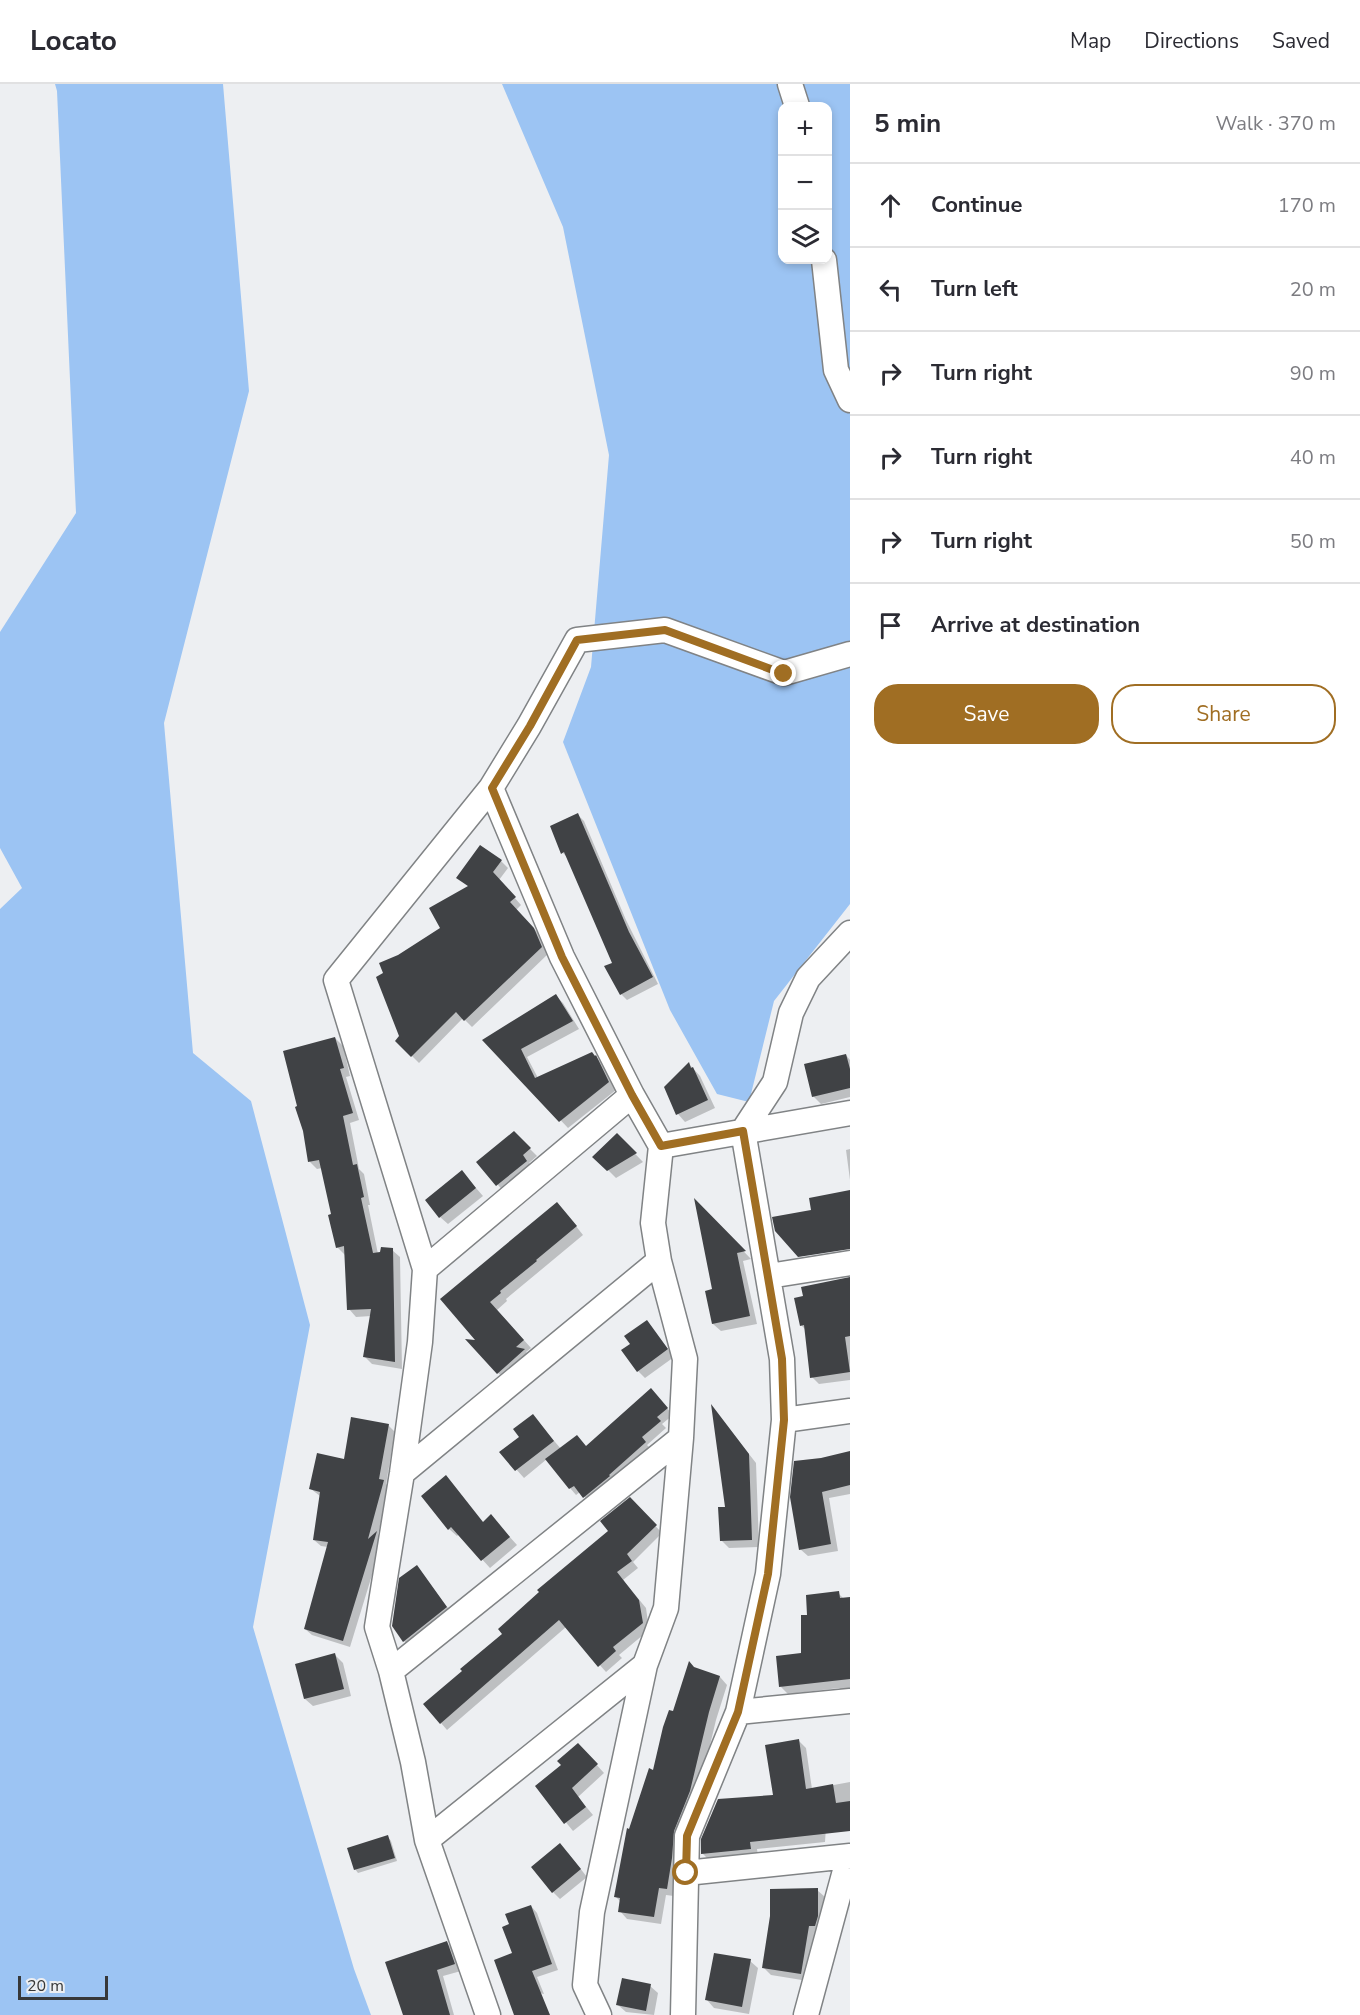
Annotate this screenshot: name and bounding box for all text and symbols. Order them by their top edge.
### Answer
text: Locato [30,22,117,60]
text: Map [1070,27,1111,55]
text: Directions [1144,27,1239,55]
text: Saved [1272,27,1330,55]
map controls [778,102,832,264]
button: + [778,102,832,156]
text: 5 min [874,106,941,141]
text: Walk · 370 m [1216,110,1336,137]
button: − [778,156,832,210]
icon: ahead [874,189,907,222]
text: Continue [931,190,1022,220]
text: 170 m [1278,192,1336,219]
button: layers [778,210,832,264]
icon: left [874,273,907,306]
text: Turn left [931,274,1018,304]
text: 20 m [1290,276,1336,303]
icon: right [874,357,907,390]
text: Turn right [931,358,1032,388]
text: 90 m [1290,360,1336,387]
icon: right [874,441,907,474]
text: Turn right [931,442,1032,472]
text: 40 m [1290,444,1336,471]
icon: right [874,525,907,558]
text: Turn right [931,526,1032,556]
text: 50 m [1290,528,1336,555]
icon: arrive [874,609,907,642]
text: Arrive at destination [931,610,1140,640]
route end [770,660,796,686]
button: Save [874,684,1099,744]
button: Share [1111,684,1336,744]
route start [672,1859,698,1885]
scale bar [18,1973,108,2000]
text: 20 m [27,1975,64,1997]

